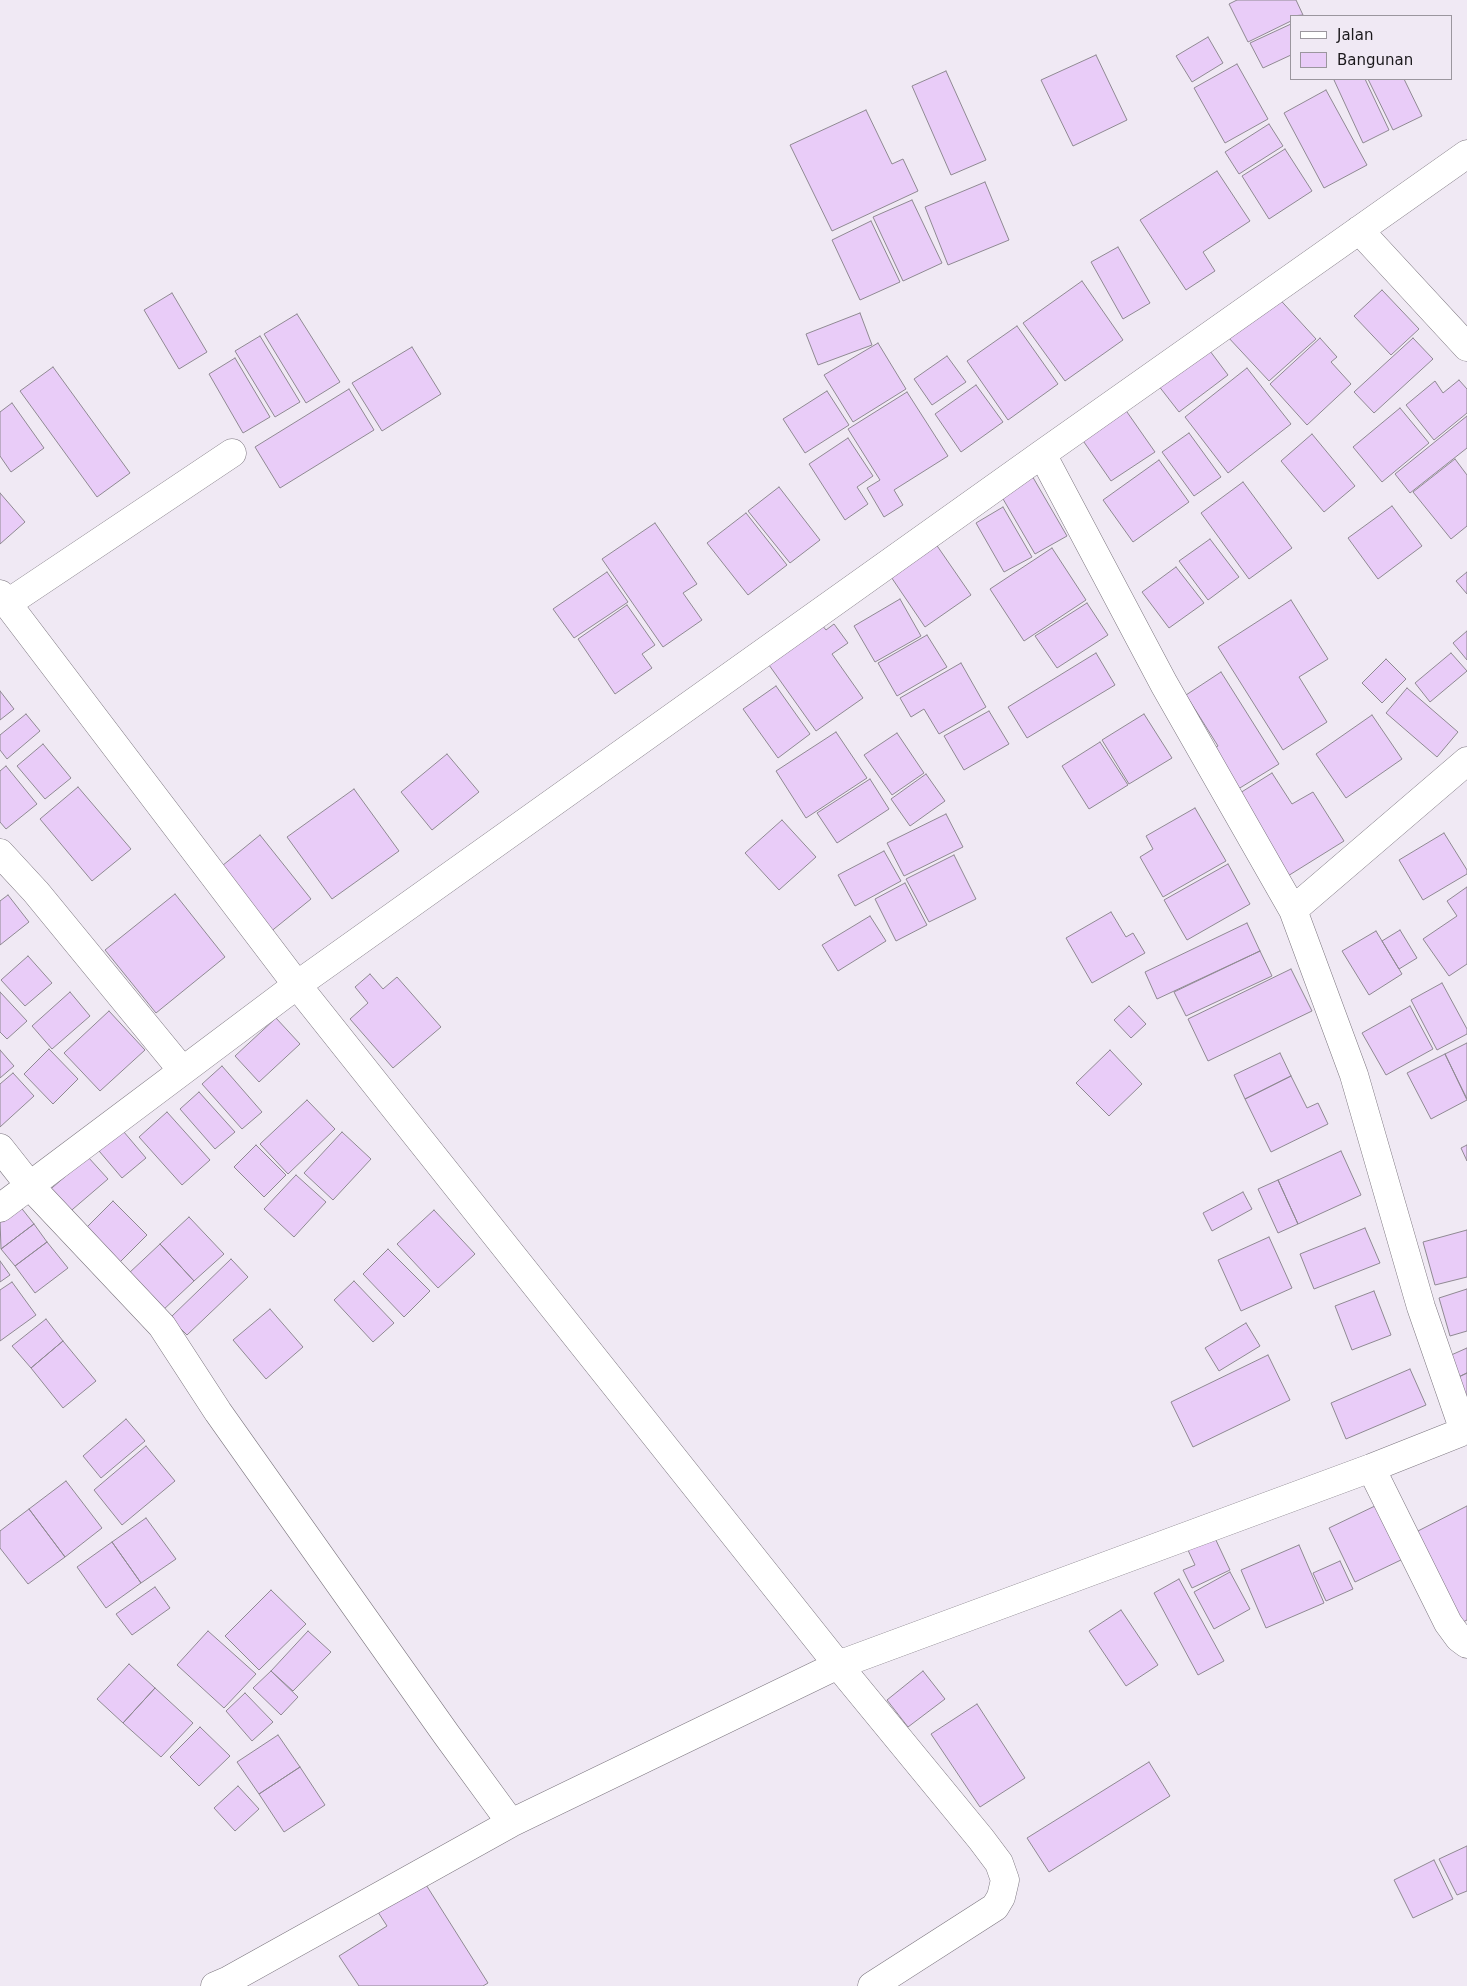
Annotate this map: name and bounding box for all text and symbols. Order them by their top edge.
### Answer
legend [1290,15,1452,80]
text: Jalan [1337,26,1373,44]
text: Bangunan [1337,51,1413,69]

